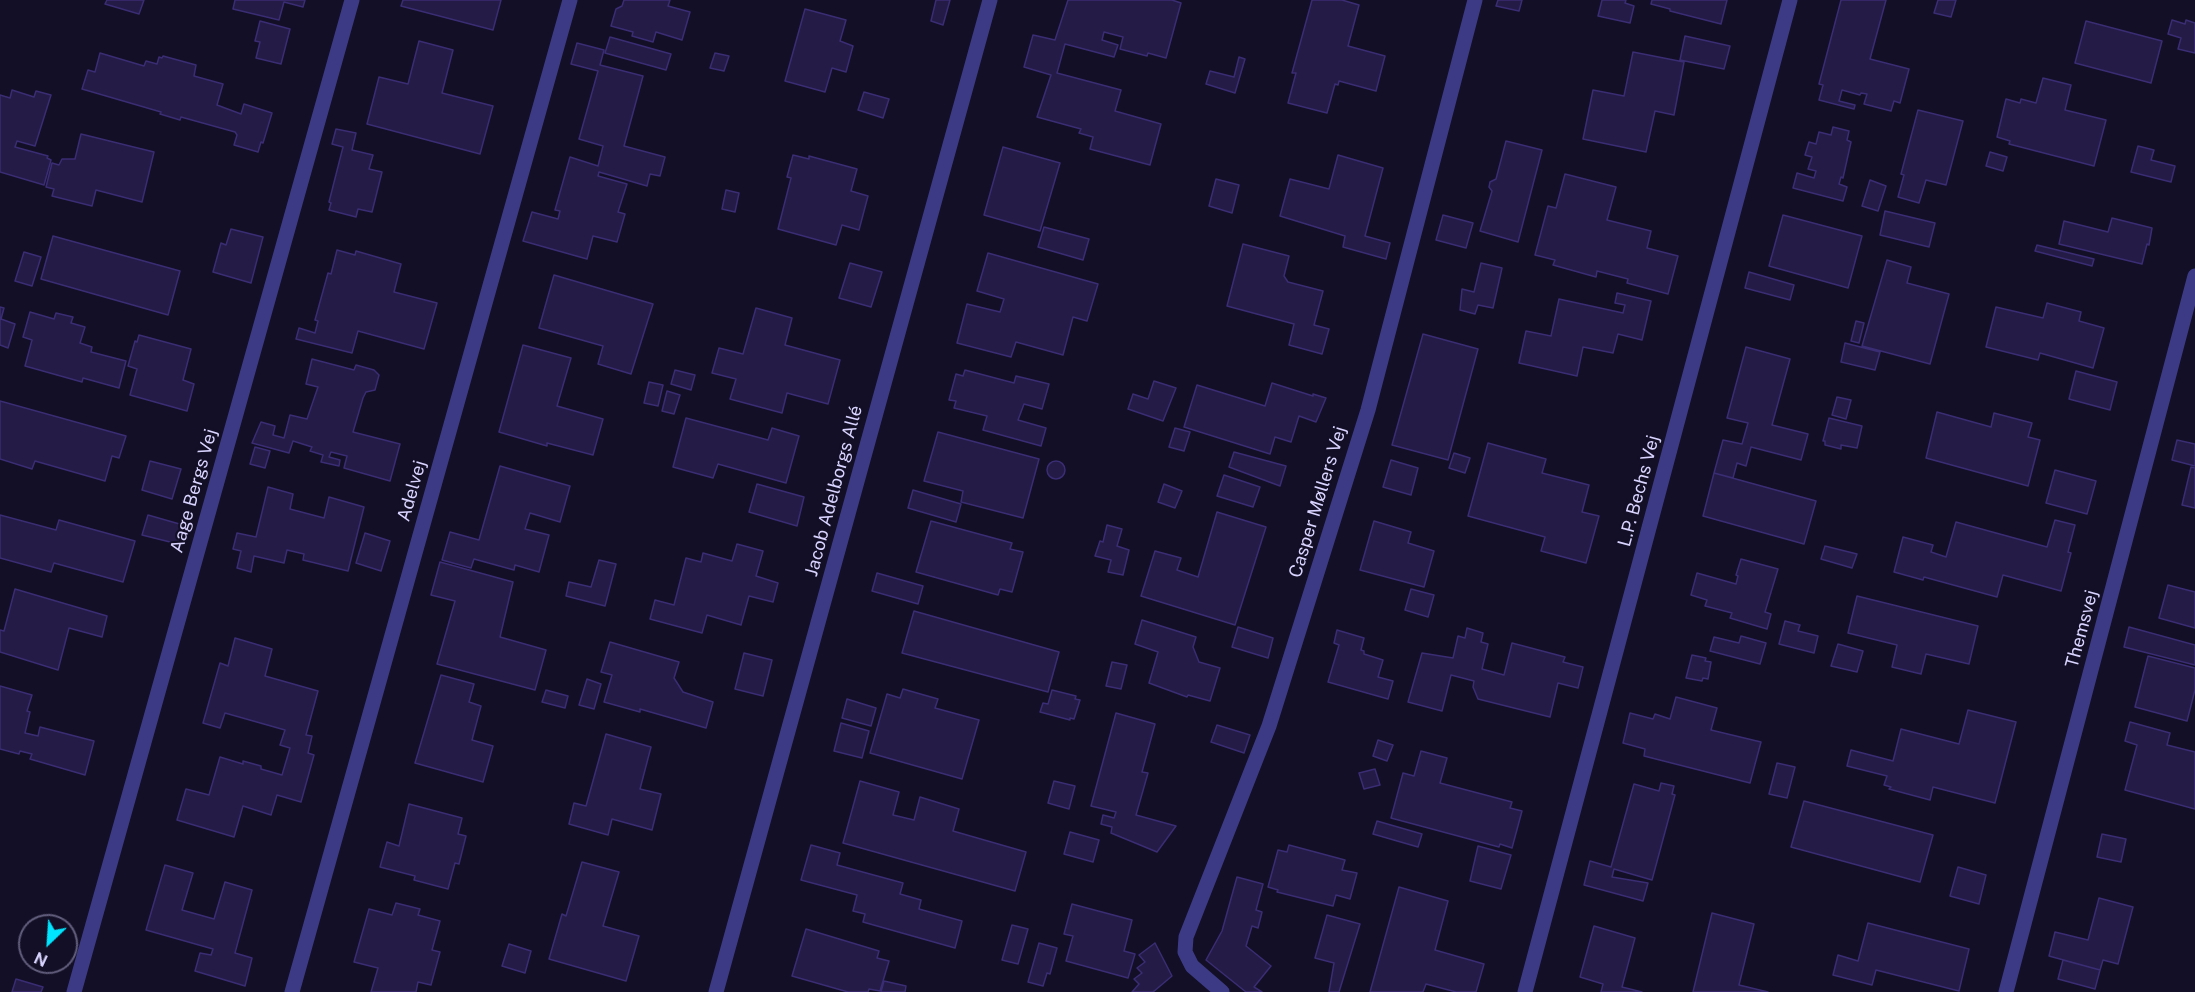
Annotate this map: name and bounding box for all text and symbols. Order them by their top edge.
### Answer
street label: Jacob Adelborgs Allé [801,403,867,579]
street label: Casper Møllers Vej [1285,424,1351,580]
street label: Aage Bergs Vej [166,427,222,555]
street label: L.P. Bechs Vej [1614,433,1664,549]
street label: Adelvej [393,458,431,524]
street label: Themsvej [2061,588,2103,670]
north arrow [18,914,78,974]
text: N [31,948,51,970]

